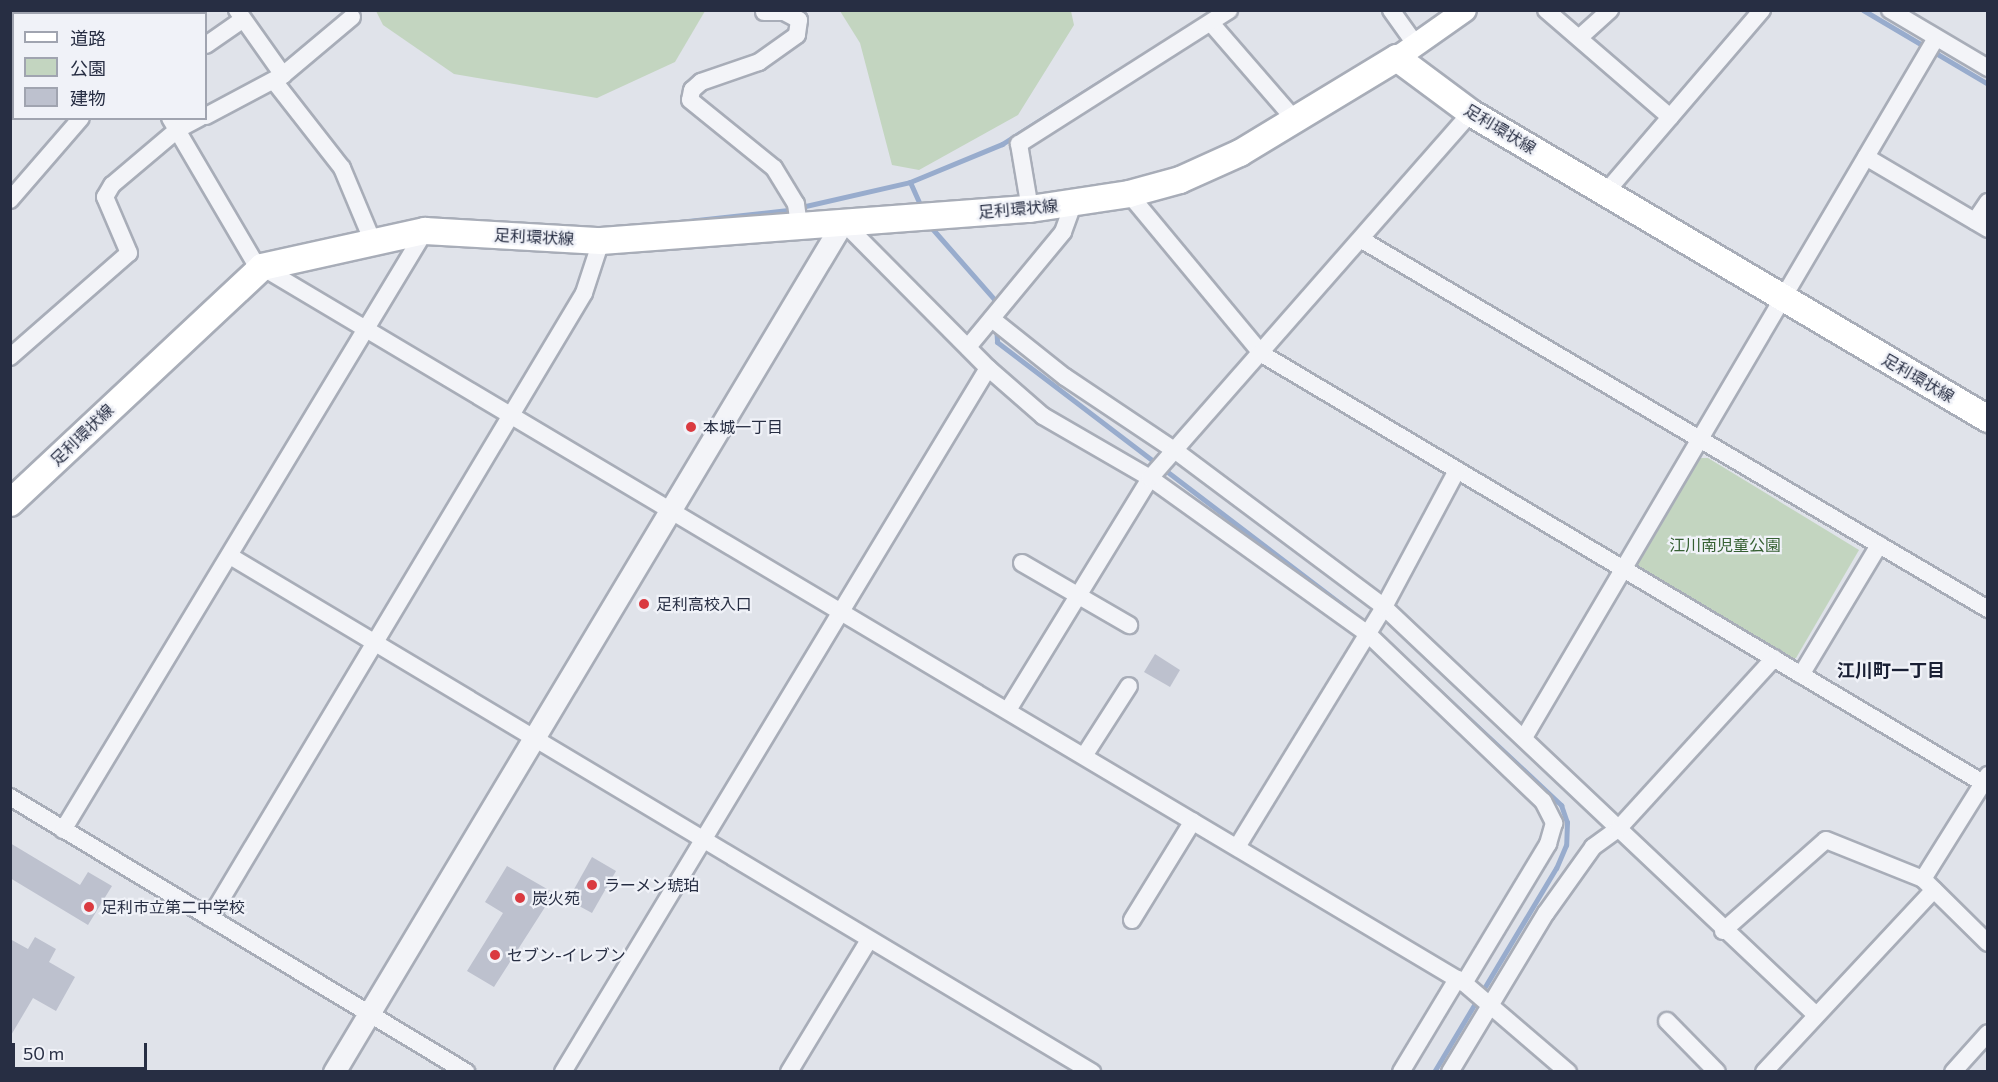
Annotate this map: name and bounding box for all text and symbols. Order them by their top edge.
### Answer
legend [12,12,207,120]
text: 道路 [70,27,106,49]
text: 公園 [70,57,106,79]
text: 建物 [70,87,106,109]
street label: 足利環状線 [1461,100,1539,158]
street label: 足利環状線 [977,196,1059,222]
street label: 足利環状線 [494,225,574,249]
street label: 足利環状線 [1879,350,1957,406]
street label: 足利環状線 [47,400,117,470]
place label: 本城一丁目 [703,417,783,437]
marker: 本城一丁目 [684,420,698,434]
park label: 江川南児童公園 [1669,535,1781,555]
place label: 足利高校入口 [656,594,752,614]
marker: 足利高校入口 [637,597,651,611]
district label: 江川町一丁目 [1837,659,1945,681]
place label: ラーメン琥珀 [604,875,700,895]
marker: ラーメン琥珀 [585,878,599,892]
place label: 炭火苑 [532,888,580,908]
marker: 炭火苑 [513,891,527,905]
place label: 足利市立第二中学校 [101,897,245,917]
marker: 足利市立第二中学校 [82,900,96,914]
place label: セブン-イレブン [507,945,626,965]
marker: セブン-イレブン [488,948,502,962]
scale bar [15,1031,150,1069]
text: 50 m [23,1042,64,1064]

